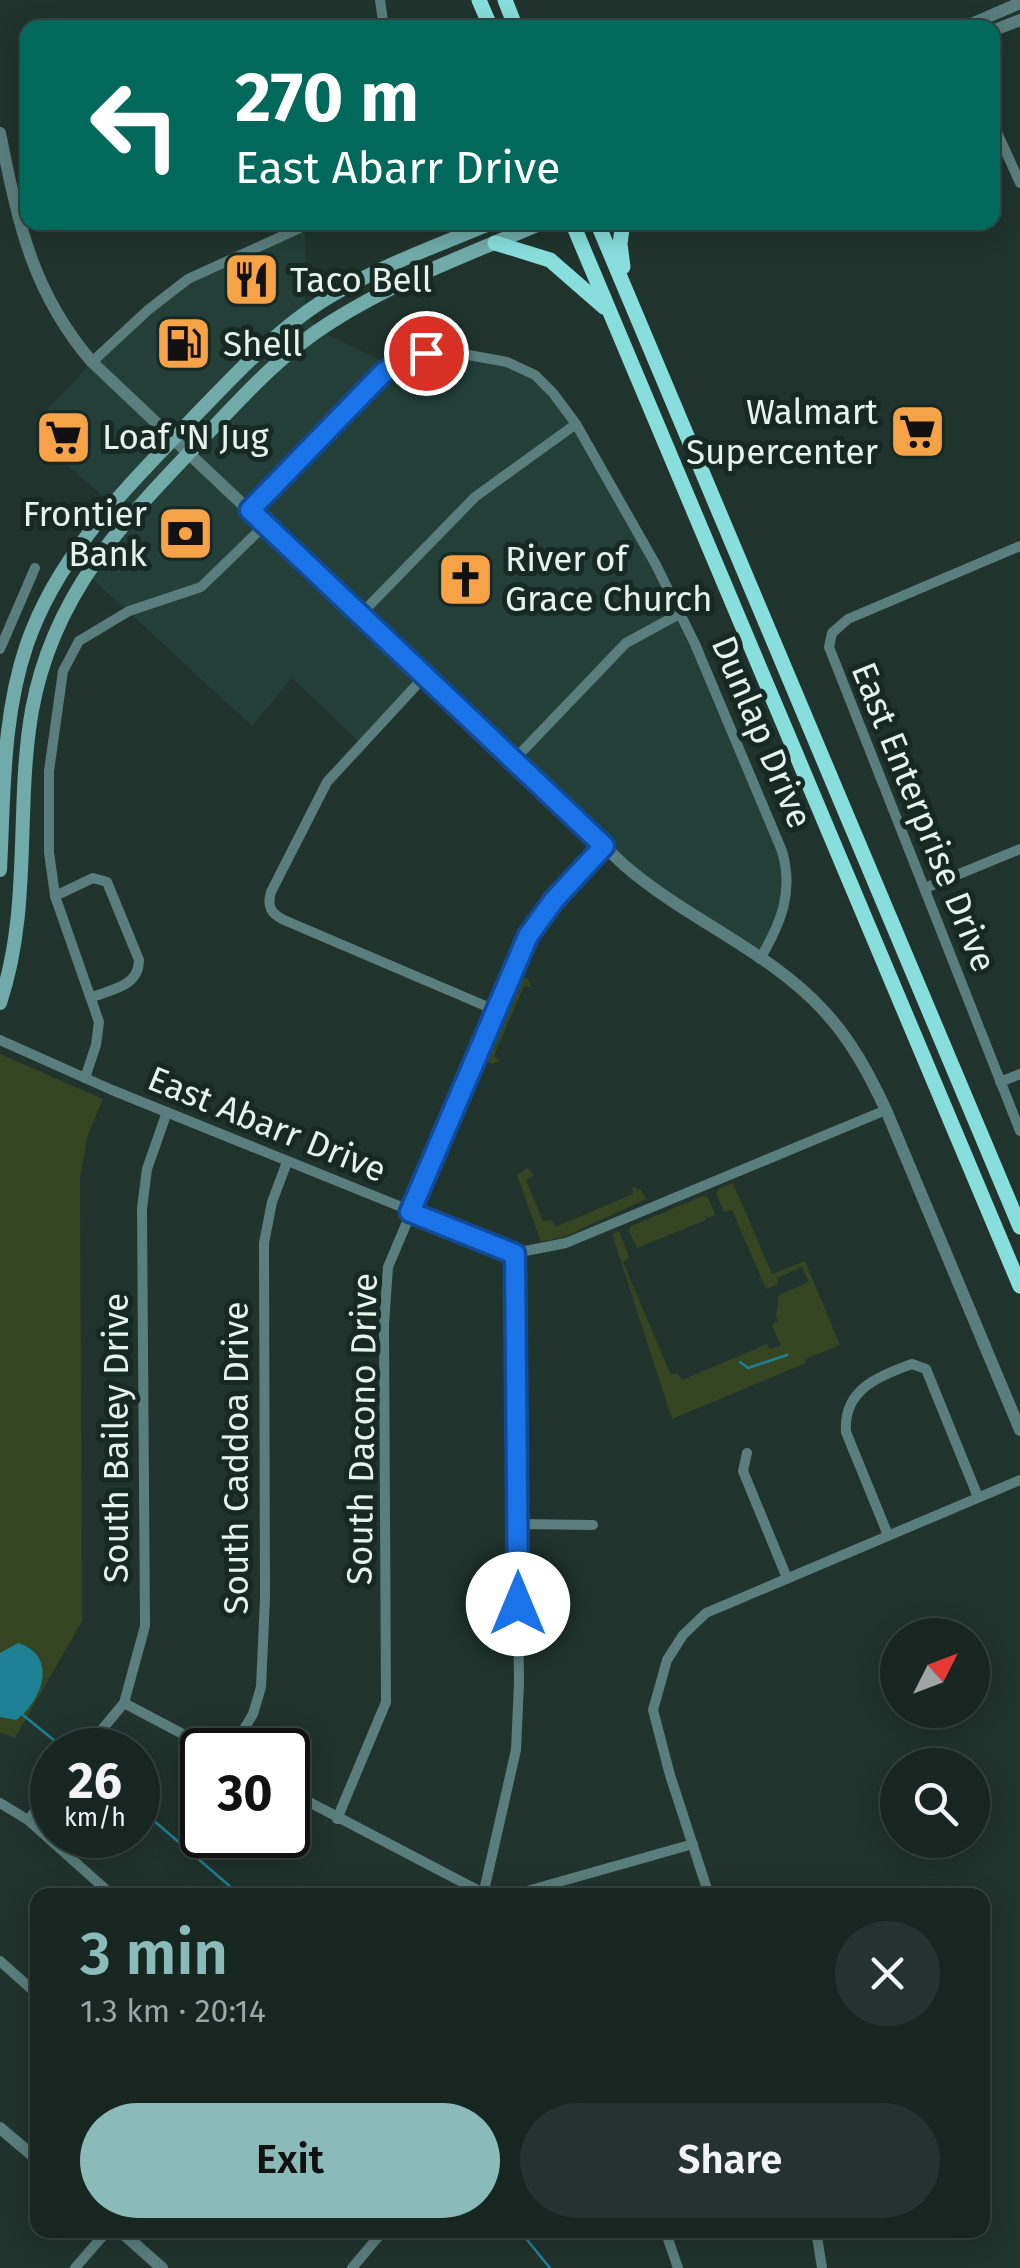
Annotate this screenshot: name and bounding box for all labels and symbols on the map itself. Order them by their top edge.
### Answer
restaurant icon: Taco Bell [221,250,281,310]
place label: Taco Bell [290,259,432,301]
pin [384,311,469,396]
fuel station icon: Shell [154,314,214,374]
place label: Shell [223,323,302,365]
place label: Walmart Supercenter [686,391,878,473]
supermarket icon: Walmart Supercenter [887,402,947,462]
supermarket icon: Loaf 'N Jug [33,407,93,467]
place label: Loaf 'N Jug [102,416,270,458]
place label: Frontier Bank [23,493,147,575]
bank icon: Frontier Bank [156,504,216,564]
place label: River of Grace Church [505,538,713,620]
church icon: River of Grace Church [436,549,496,609]
street label: Dunlap Drive [703,630,821,834]
street label: East Enterprise Drive [843,656,1005,978]
street label: East Abarr Drive [142,1057,392,1191]
street label: South Dacono Drive [338,1273,386,1585]
street label: South Bailey Drive [95,1293,137,1583]
street label: South Caddoa Drive [215,1302,257,1614]
position arrow [466,1552,570,1656]
north arrow [880,1618,990,1728]
speed limit sign: 30 [180,1728,310,1858]

